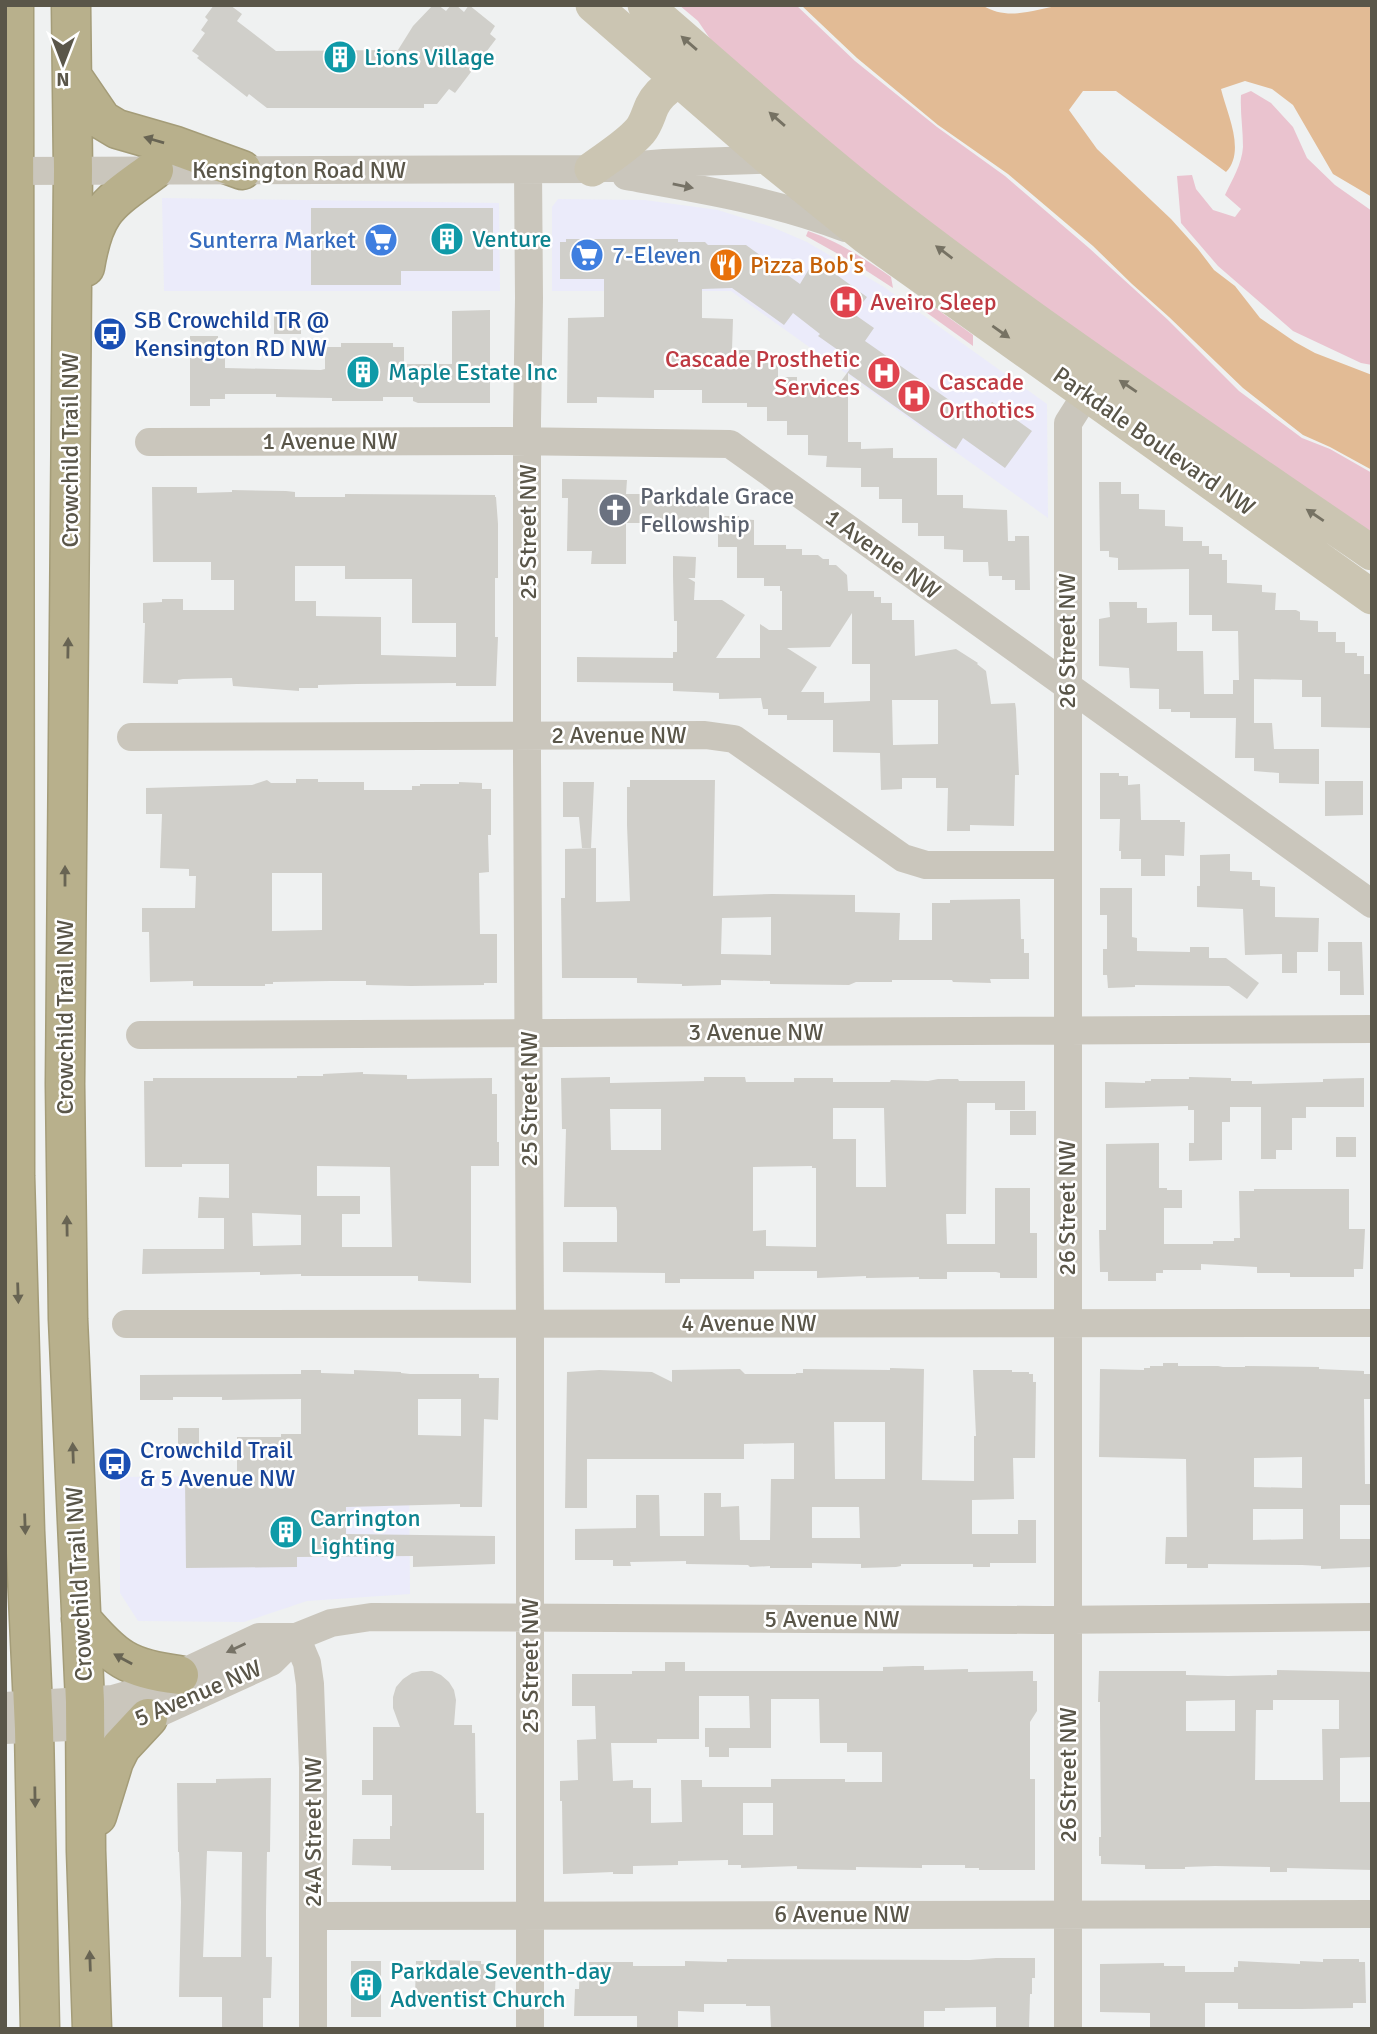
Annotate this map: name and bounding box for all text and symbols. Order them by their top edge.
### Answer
north arrow [28,28,98,98]
one-way arrow [680,35,698,51]
building icon: Lions Village [321,38,359,76]
place label: Lions Village [364,42,495,72]
text: N [56,67,70,91]
one-way arrow [769,112,786,127]
one-way arrow [143,134,165,145]
street label: Kensington Road NW [192,155,406,185]
one-way arrow [672,181,694,192]
building icon: Venture [428,220,466,258]
supermarket icon: Sunterra Market [362,221,400,259]
place label: Venture [472,224,552,254]
place label: Sunterra Market [189,225,356,255]
supermarket icon: 7-Eleven [568,236,606,274]
place label: 7-Eleven [612,240,701,270]
restaurant icon: Pizza Bob's [707,246,745,284]
one-way arrow [935,246,953,260]
place label: Pizza Bob's [750,250,864,280]
hospital icon: Aveiro Sleep [827,283,865,321]
place label: Aveiro Sleep [870,287,996,317]
place label: SB Crowchild TR @ Kensington RD NW [134,305,329,363]
bus stop icon: SB Crowchild TR @ Kensington RD NW [91,315,129,353]
one-way arrow [992,325,1010,339]
place label: Cascade Prosthetic Services [665,344,860,402]
street label: Crowchild Trail NW [55,352,85,548]
building icon: Maple Estate Inc [344,353,382,391]
hospital icon: Cascade Prosthetic Services [865,354,903,392]
place label: Maple Estate Inc [388,357,558,387]
street label: Parkdale Boulevard NW [1047,360,1261,522]
place label: Cascade Orthotics [939,367,1035,425]
hospital icon: Cascade Orthotics [895,377,933,415]
one-way arrow [1119,379,1137,393]
street label: 1 Avenue NW [262,426,398,456]
street label: 25 Street NW [513,464,543,600]
place label: Parkdale Grace Fellowship [640,481,794,539]
church icon: Parkdale Grace Fellowship [596,491,634,529]
street label: 1 Avenue NW [819,502,947,606]
one-way arrow [1306,509,1325,522]
street label: 26 Street NW [1052,573,1082,709]
one-way arrow [62,637,74,659]
street label: 2 Avenue NW [551,720,687,750]
one-way arrow [59,865,71,887]
street label: Crowchild Trail NW [50,919,80,1115]
street label: 3 Avenue NW [688,1017,824,1047]
street label: 25 Street NW [514,1031,544,1167]
street label: 26 Street NW [1052,1140,1082,1276]
one-way arrow [61,1215,72,1237]
one-way arrow [12,1282,24,1304]
street label: 4 Avenue NW [681,1308,817,1338]
place label: Crowchild Trail & 5 Avenue NW [140,1435,296,1493]
one-way arrow [68,1442,79,1464]
bus stop icon: Crowchild Trail & 5 Avenue NW [96,1445,134,1483]
street label: Crowchild Trail NW [59,1486,99,1682]
place label: Carrington Lighting [310,1503,421,1561]
one-way arrow [20,1513,31,1535]
building icon: Carrington Lighting [267,1513,305,1551]
street label: 25 Street NW [515,1598,545,1734]
street label: 5 Avenue NW [764,1604,900,1634]
one-way arrow [226,1642,246,1654]
one-way arrow [114,1653,133,1665]
street label: 5 Avenue NW [130,1653,266,1733]
street label: 26 Street NW [1053,1707,1083,1843]
street label: 24A Street NW [298,1757,328,1907]
one-way arrow [29,1787,41,1809]
street label: 6 Avenue NW [774,1899,910,1929]
one-way arrow [85,1949,96,1971]
place label: Parkdale Seventh-day Adventist Church [390,1956,611,2014]
building icon: Parkdale Seventh-day Adventist Church [347,1966,385,2004]

